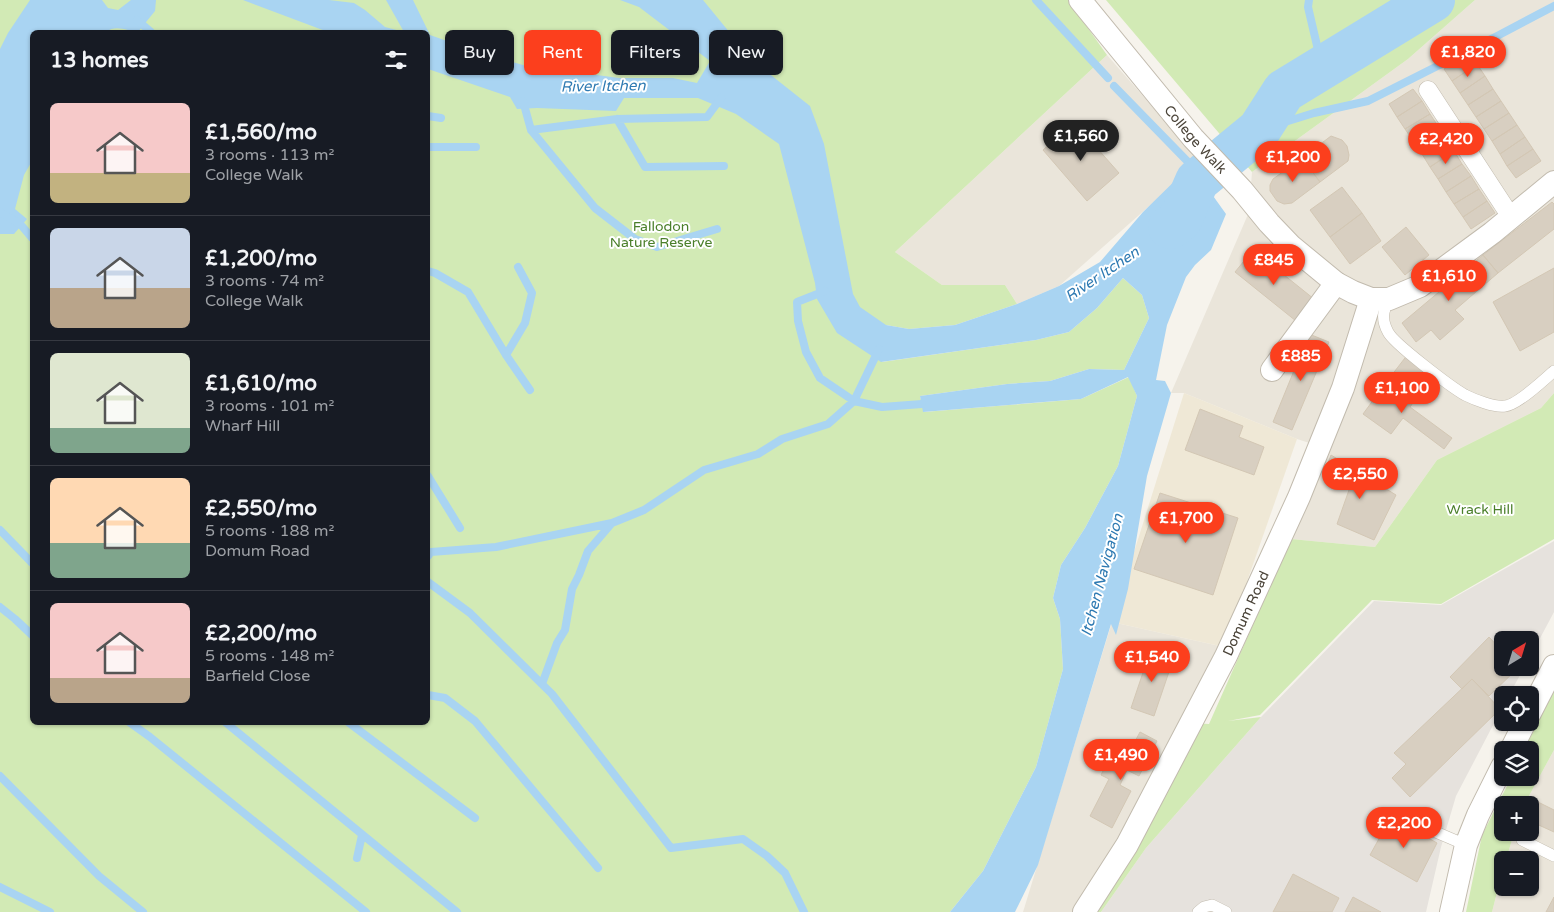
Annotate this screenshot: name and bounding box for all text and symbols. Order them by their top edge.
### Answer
chip: Buy [445,30,514,75]
chip: Rent [524,30,601,75]
chip: Filters [611,30,699,75]
chip: New [709,30,783,75]
pin: £1,820 [1427,36,1509,78]
text: £1,820 [1441,42,1495,62]
icon: filters [382,46,410,74]
text: 13 homes [50,48,149,73]
water label: River Itchen [560,76,646,96]
street label: College Walk [1160,102,1230,178]
text: £1,560/mo [205,120,317,145]
pin: £1,560 [1040,120,1122,162]
pin: £2,420 [1405,122,1487,165]
icon: home [90,123,150,183]
text: £1,560 [1054,126,1108,146]
text: £2,420 [1419,129,1473,149]
pin: £1,200 [1252,140,1334,183]
text: 3 rooms · 113 m² [205,145,334,165]
text: £1,200 [1266,147,1320,167]
text: College Walk [205,165,303,185]
park label: Fallodon Nature Reserve [610,218,712,251]
water label: River Itchen [1062,242,1143,305]
pin: £845 [1244,244,1304,286]
text: £1,200/mo [205,246,317,271]
icon: home [90,248,150,308]
text: £845 [1254,250,1294,270]
pin: £1,610 [1408,260,1490,302]
text: £1,610 [1422,266,1476,286]
text: 3 rooms · 74 m² [205,271,324,291]
text: College Walk [205,291,303,311]
pin: £885 [1271,340,1331,382]
text: £885 [1281,346,1321,366]
text: £1,610/mo [205,371,317,396]
pin: £1,100 [1361,372,1443,414]
icon: home [90,373,150,433]
text: £1,100 [1375,378,1429,398]
text: 3 rooms · 101 m² [205,396,334,416]
text: Wharf Hill [205,416,280,436]
pin: £2,550 [1319,458,1401,500]
text: £2,550 [1333,464,1387,484]
text: £2,550/mo [205,496,317,521]
icon: home [90,498,150,558]
park label: Wrack Hill [1446,501,1514,518]
pin: £1,700 [1145,502,1227,544]
text: £1,700 [1159,508,1213,528]
water label: Itchen Navigation [1077,511,1127,638]
text: 5 rooms · 188 m² [205,521,334,541]
text: Domum Road [205,541,310,561]
street label: Domum Road [1219,568,1273,659]
text: £2,200/mo [205,621,317,646]
icon: home [90,623,150,683]
north arrow [1494,631,1539,676]
map controls [1494,631,1539,896]
pin: £1,540 [1111,640,1193,683]
text: 5 rooms · 148 m² [205,646,334,666]
text: £1,540 [1125,647,1179,667]
text: Barfield Close [205,666,310,686]
button: locate [1494,686,1539,731]
pin: £1,490 [1080,738,1162,781]
button: layers [1494,741,1539,786]
text: £1,490 [1094,745,1148,765]
button: + [1494,796,1539,841]
pin: £2,200 [1363,806,1445,849]
text: £2,200 [1377,813,1431,833]
button: − [1494,851,1539,896]

